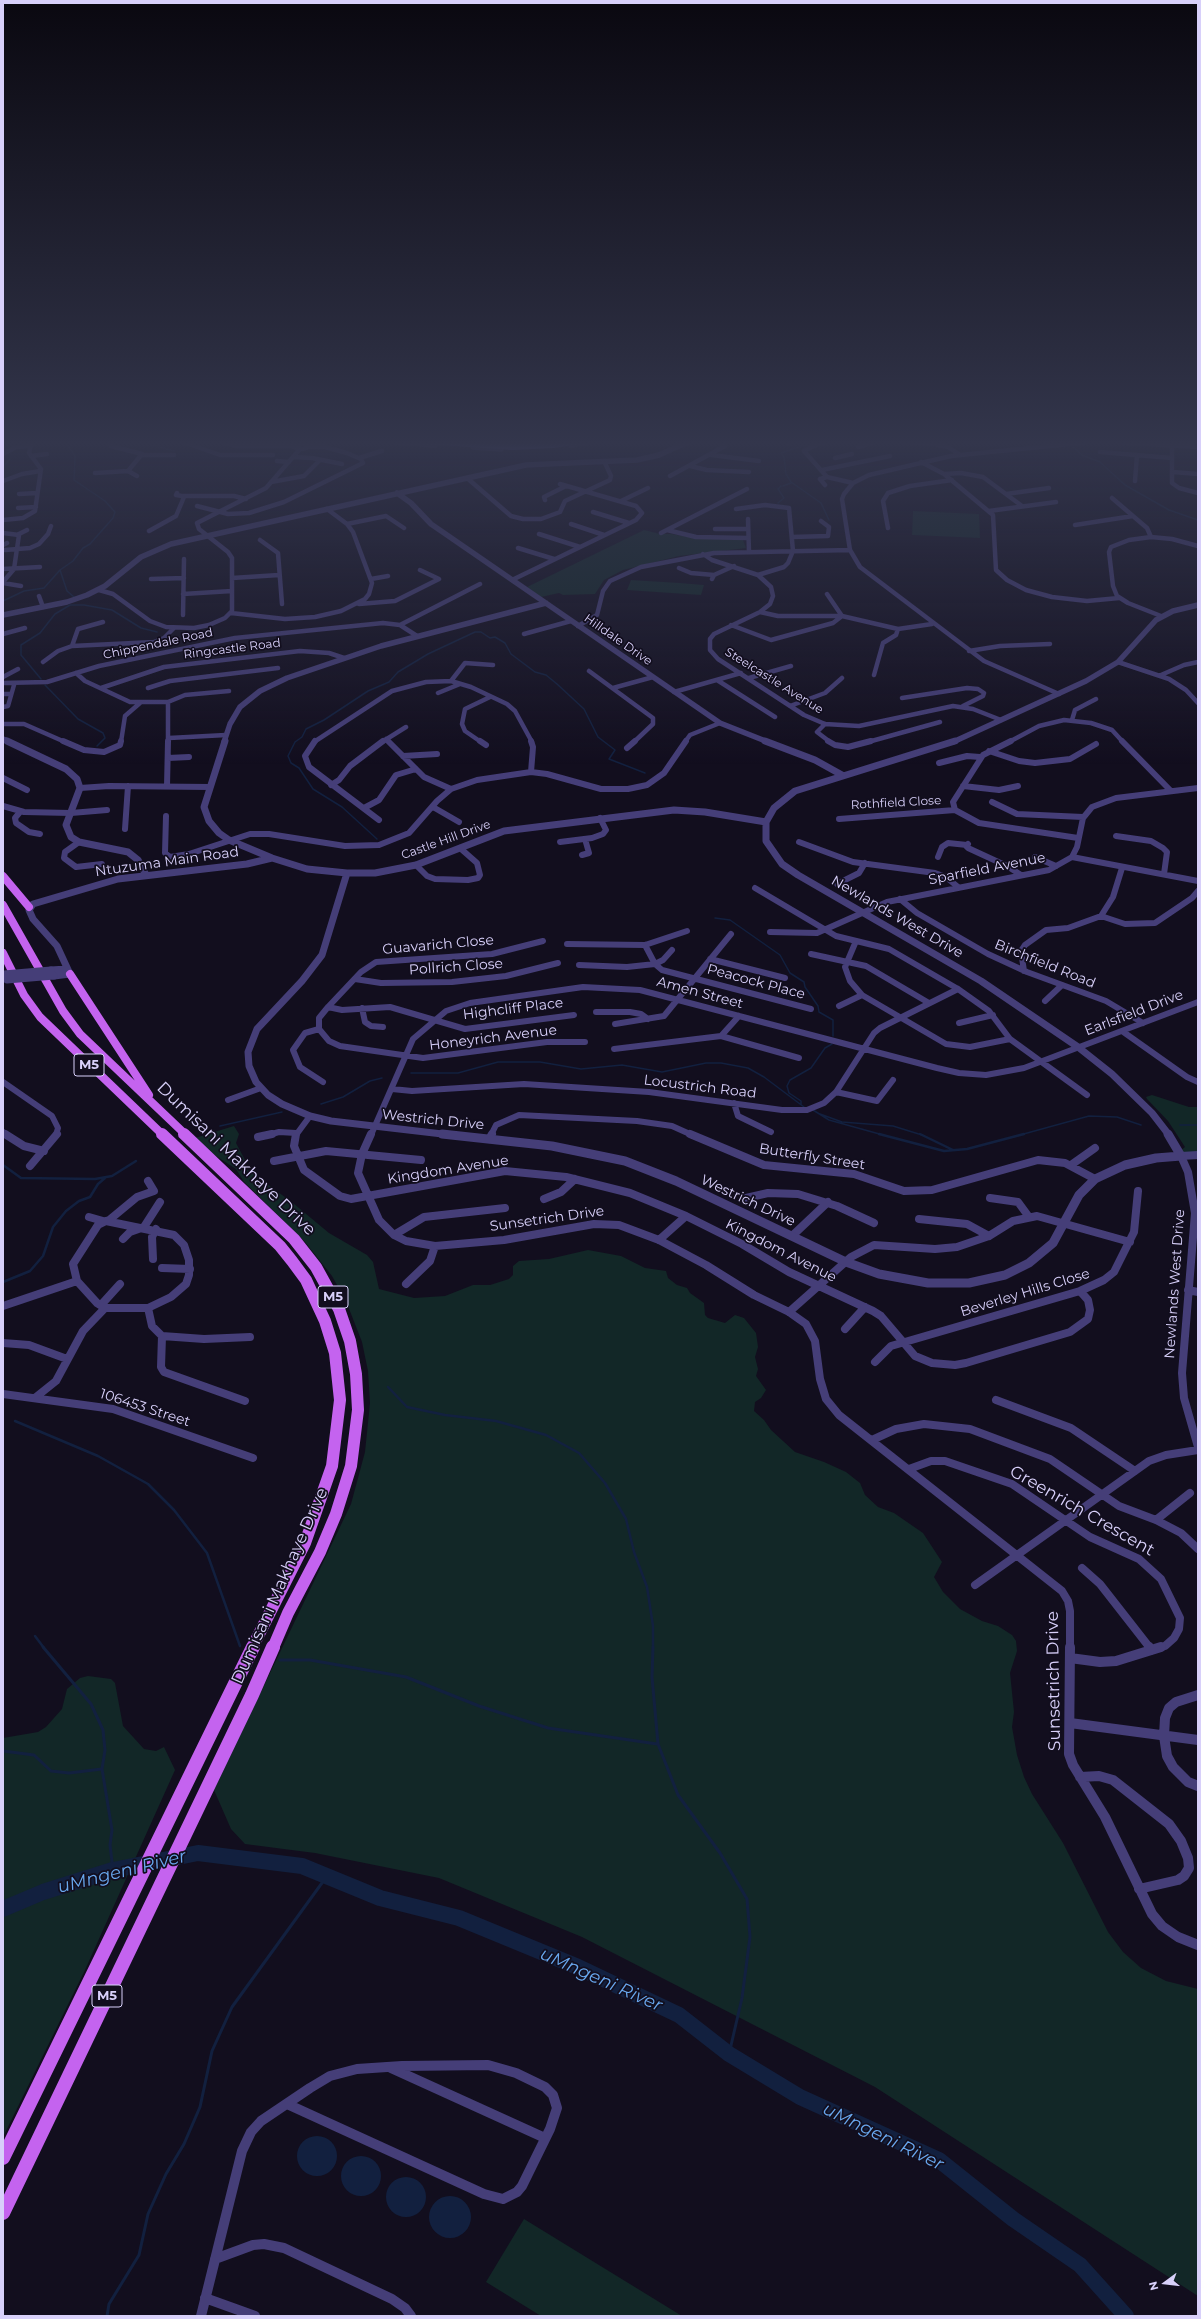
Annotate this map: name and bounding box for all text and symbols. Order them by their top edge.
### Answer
street label: Hilldale Drive [581,611,655,669]
street label: Chippendale Road [102,625,214,663]
street label: Ringcastle Road [183,636,281,662]
street label: Steelcastle Avenue [722,645,826,717]
street label: Rothfield Close [850,793,942,813]
street label: Castle Hill Drive [399,817,493,863]
street label: Ntuzuma Main Road [94,844,240,880]
street label: Sparfield Avenue [927,849,1047,889]
street label: Newlands West Drive [828,872,966,962]
street label: Guavarich Close [382,932,494,958]
street label: Birchfield Road [992,936,1098,992]
street label: Pollrich Close [408,955,504,979]
street label: Peacock Place [705,961,807,1003]
street label: Amen Street [655,973,745,1013]
street label: Earlsfield Drive [1082,986,1186,1040]
street label: Highcliff Place [462,995,564,1023]
street label: Honeyrich Avenue [428,1022,558,1054]
road number: M5 [74,1054,104,1076]
street label: Locustrich Road [643,1072,757,1102]
street label: Dumisani Makhaye Drive [152,1078,320,1240]
street label: Westrich Drive [381,1106,485,1134]
street label: Butterfly Street [758,1140,866,1174]
street label: Kingdom Avenue [386,1152,510,1188]
street label: Westrich Drive [698,1172,798,1230]
street label: Sunsetrich Drive [489,1203,605,1235]
street label: Newlands West Drive [1161,1209,1189,1359]
street label: Kingdom Avenue [723,1216,839,1286]
street label: Beverley Hills Close [958,1265,1092,1321]
road number: M5 [318,1286,348,1308]
street label: 106453 Street [98,1386,192,1430]
street label: Greenrich Crescent [1006,1461,1158,1561]
street label: Dumisani Makhaye Drive [227,1485,333,1687]
street label: Sunsetrich Drive [1043,1611,1065,1751]
water label: uMngeni River [55,1846,189,1898]
water label: uMngeni River [536,1943,666,2017]
road number: M5 [92,1985,122,2007]
water label: uMngeni River [819,2098,947,2176]
north arrow [1145,2263,1185,2303]
text: N [1145,2280,1161,2292]

